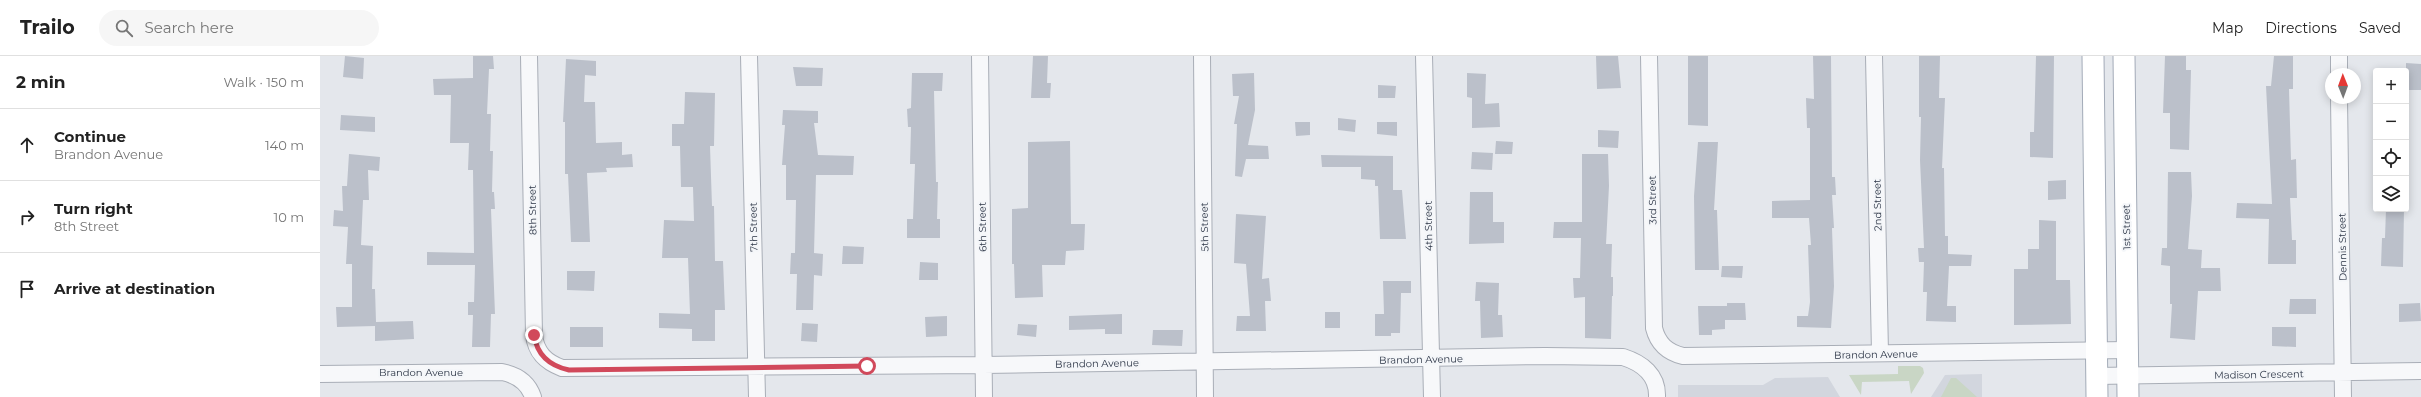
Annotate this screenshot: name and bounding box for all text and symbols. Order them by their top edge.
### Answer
search box [99,10,379,46]
text: Trailo [20,16,75,39]
icon: search [113,17,135,39]
text: Search here [145,18,234,37]
text: Map [2212,19,2243,37]
text: Directions [2265,19,2337,37]
text: Saved [2359,19,2401,37]
north arrow [2325,68,2361,104]
map controls [2373,68,2409,212]
button: + [2373,68,2409,104]
text: 2 min [16,72,66,92]
text: Walk · 150 m [223,74,304,90]
button: − [2373,104,2409,140]
text: Continue [54,127,126,146]
icon: ahead [16,134,38,156]
text: 140 m [265,137,304,153]
button: locate [2373,140,2409,176]
text: Brandon Avenue [54,146,163,162]
street label: 3rd Street [1646,175,1659,225]
button: layers [2373,176,2409,212]
street label: 2nd Street [1871,179,1884,231]
street label: 8th Street [526,185,539,235]
text: Turn right [54,199,133,218]
street label: 4th Street [1422,201,1435,251]
street label: 7th Street [747,202,760,252]
street label: 6th Street [976,202,989,252]
street label: 5th Street [1198,202,1211,252]
street label: 1st Street [2120,204,2133,250]
icon: right [16,206,38,228]
text: 10 m [274,209,304,225]
street label: Dennis Street [2335,213,2350,281]
text: 8th Street [54,218,119,234]
icon: arrive [16,278,38,300]
text: Arrive at destination [54,279,215,298]
route end [525,326,543,344]
street label: Brandon Avenue [1834,347,1918,362]
street label: Brandon Avenue [1379,352,1463,367]
street label: Brandon Avenue [1055,356,1139,371]
route start [858,357,876,375]
street label: Brandon Avenue [379,366,463,379]
street label: Madison Crescent [2214,367,2304,382]

